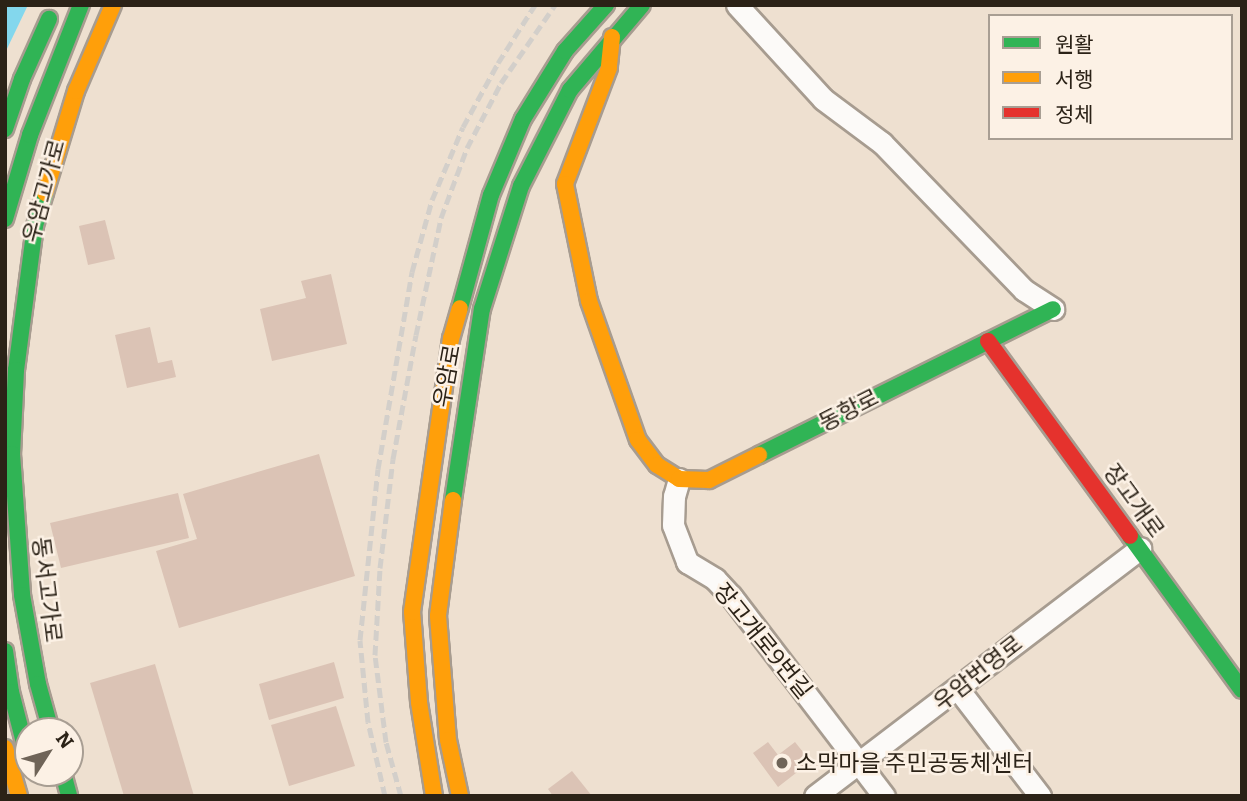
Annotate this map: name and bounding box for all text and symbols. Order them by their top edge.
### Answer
legend [988,14,1233,140]
text: 원활 [1055,32,1094,58]
text: 서행 [1055,67,1094,93]
text: 정체 [1055,102,1094,128]
street label: 우암고가로 [17,136,71,246]
street label: 우암로 [428,342,466,410]
street label: 동항로 [814,383,884,437]
street label: 장고개로 [1098,459,1170,543]
street label: 동서고가로 [27,536,67,644]
street label: 장고개로9번길 [708,578,818,704]
street label: 우암번영로 [928,630,1028,716]
north arrow [14,717,84,787]
text: N [51,727,78,753]
place label: 소막마을 주민공동체센터 [796,749,1033,777]
marker: 소막마을 주민공동체센터 [774,755,790,771]

